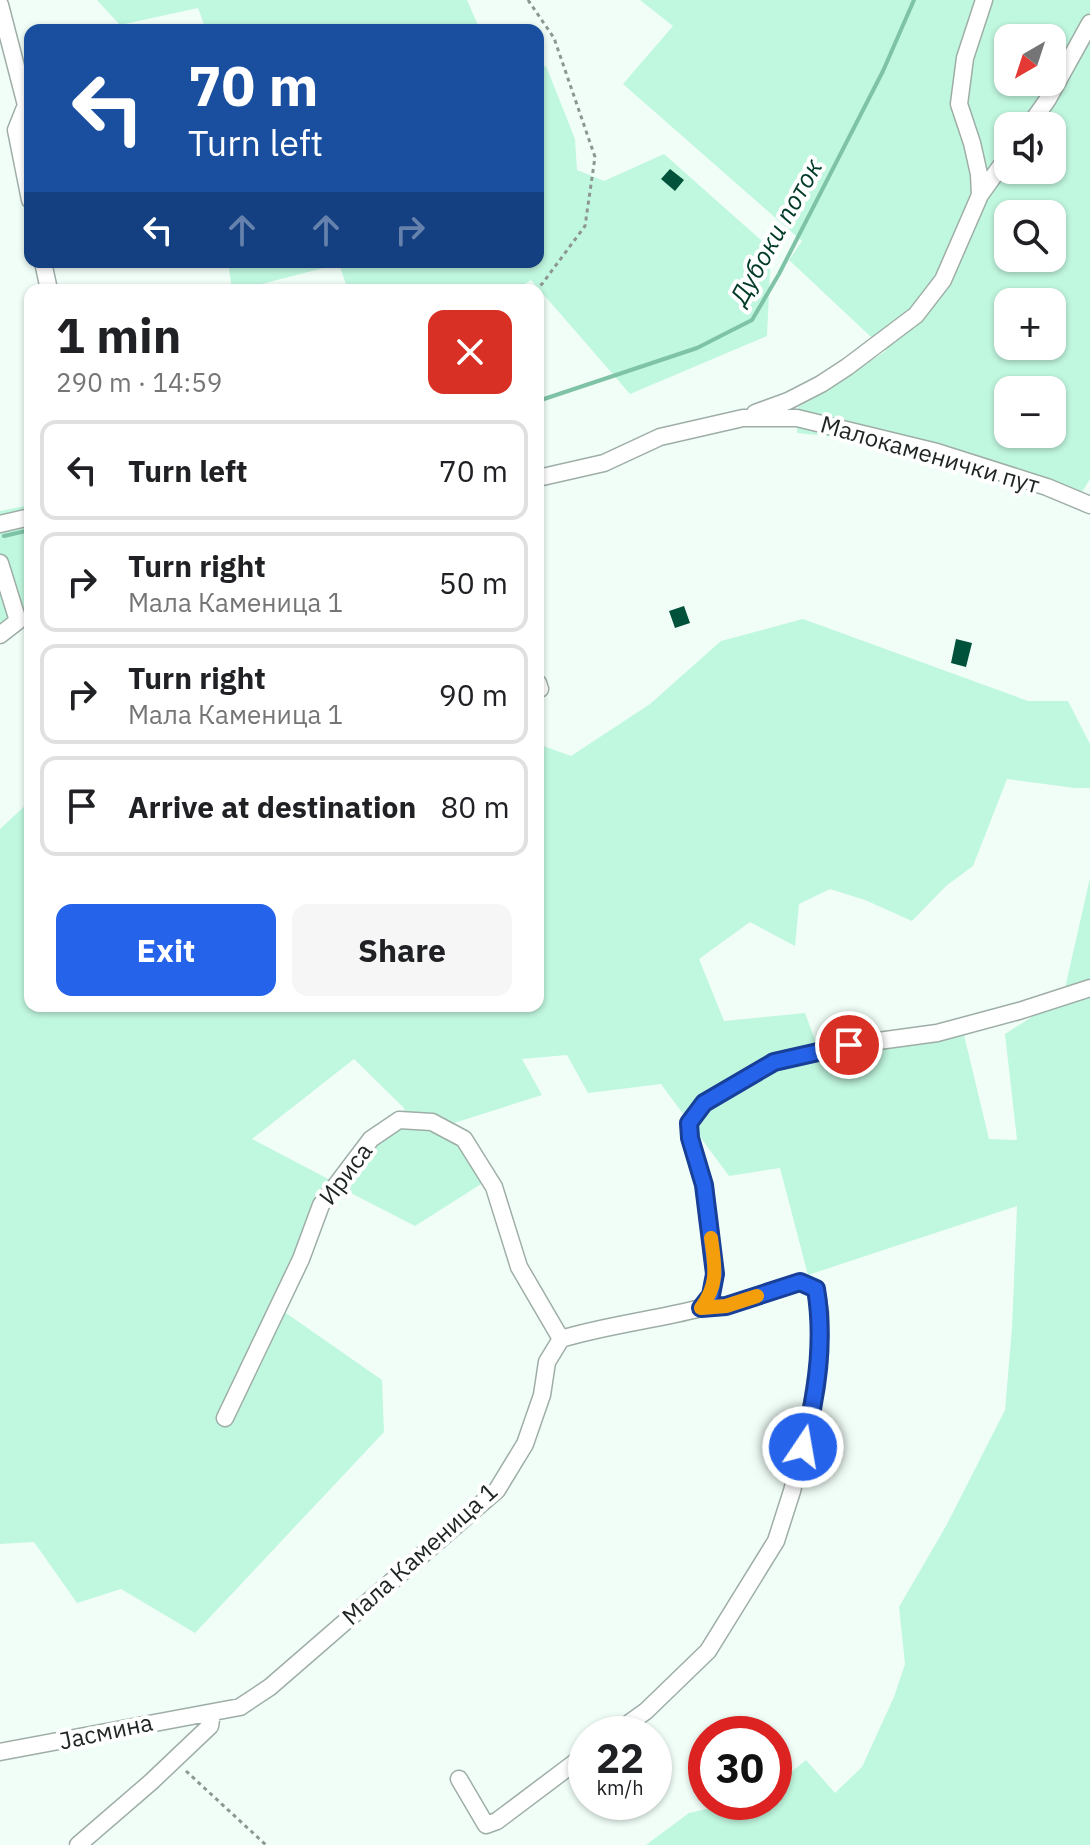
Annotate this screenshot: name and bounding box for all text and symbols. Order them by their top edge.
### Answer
north arrow [994,24,1066,96]
map controls [994,24,1066,448]
text: 70 m [188,49,318,121]
icon: left [56,56,160,160]
button: sound [994,112,1066,184]
text: Turn left [188,119,323,166]
water label: Дубоки поток [720,152,830,312]
button: search [994,200,1066,272]
icon: left [136,208,180,252]
icon: ahead [220,208,264,252]
icon: ahead [304,208,348,252]
icon: right [388,208,432,252]
button: + [994,288,1066,360]
text: 1 min [56,304,181,366]
button: close [428,310,512,394]
text: 290 m · 14:59 [56,365,222,399]
button: − [994,376,1066,448]
street label: Малокаменички пут [817,407,1044,501]
icon: left [60,448,104,492]
text: Turn left [128,451,247,490]
text: 70 m [439,451,508,490]
text: Turn right [128,546,266,585]
icon: right [60,560,104,604]
text: 50 m [439,563,508,602]
text: Мала Каменица 1 [128,585,343,619]
text: Turn right [128,658,266,697]
icon: right [60,672,104,716]
text: 90 m [439,675,508,714]
text: Мала Каменица 1 [128,697,343,731]
icon: arrive [60,784,104,828]
text: Arrive at destination [128,787,416,826]
text: 80 m [440,787,510,826]
button: Exit [56,904,276,996]
button: Share [292,904,512,996]
pin [815,1011,883,1079]
icon: arrive [827,1023,871,1067]
street label: Ириса [311,1136,379,1211]
position arrow [761,1405,845,1489]
street label: Мала Каменица 1 [335,1475,504,1632]
street label: Јасмина [56,1705,156,1757]
speed limit sign: 30 [688,1716,792,1820]
text: 22 [596,1732,644,1784]
text: km/h [596,1774,644,1801]

